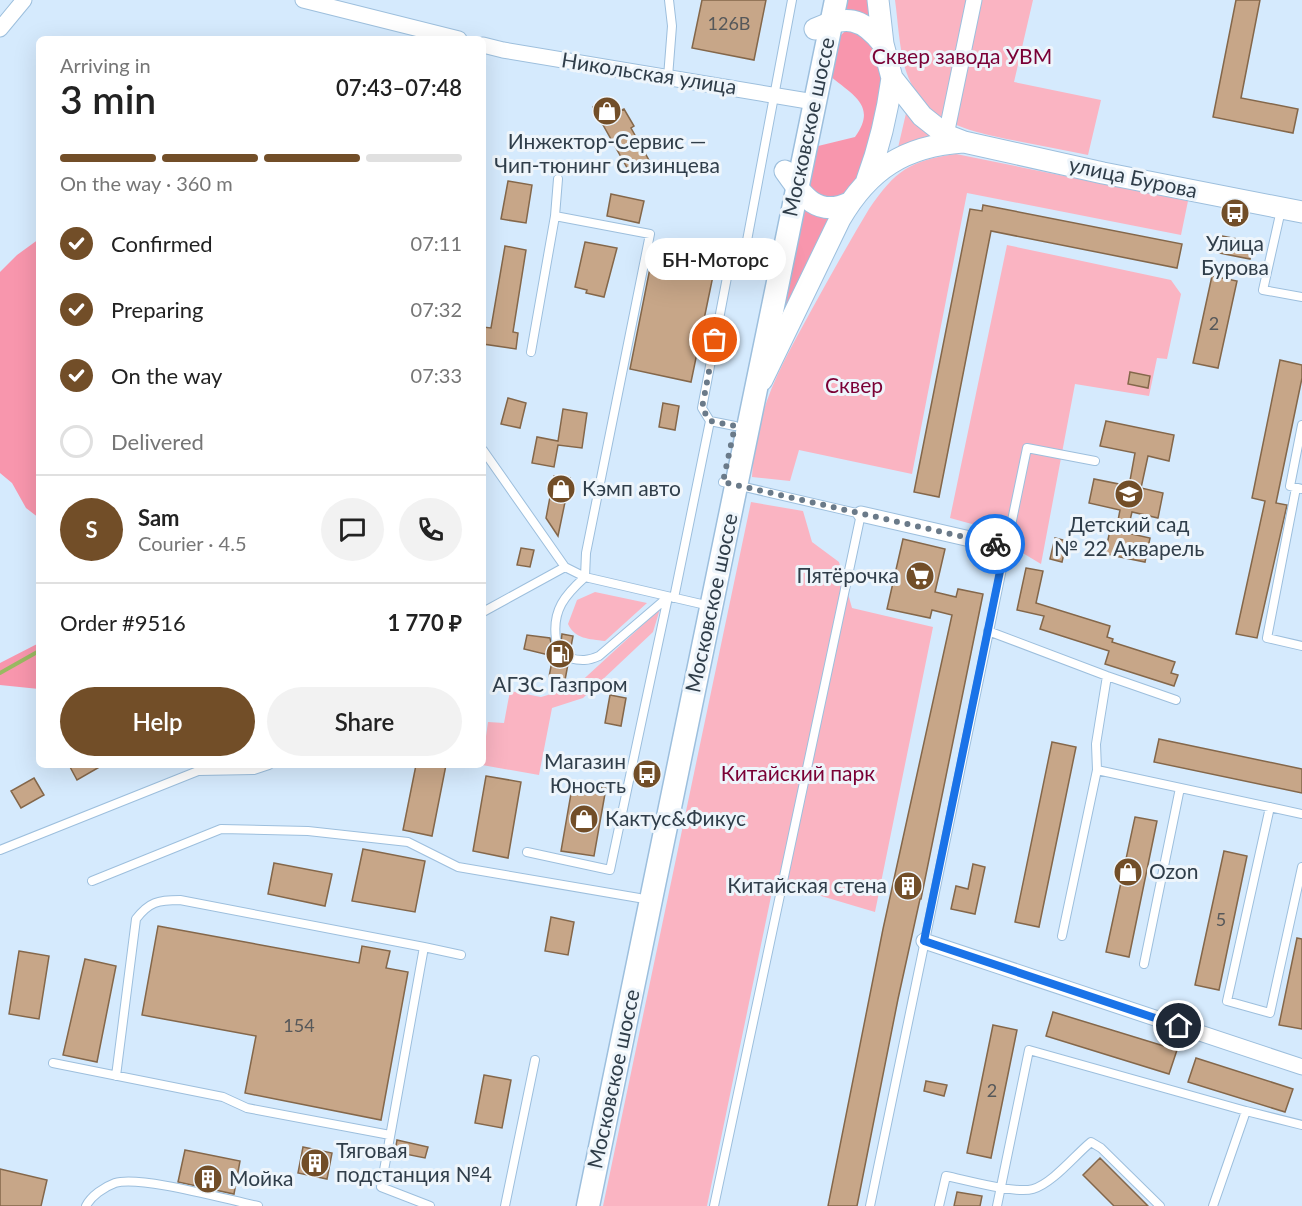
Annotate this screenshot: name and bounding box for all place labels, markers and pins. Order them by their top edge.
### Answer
shop icon: Инжектор-Сервис — Чип-тюнинг Сизинцева [591,95,623,127]
place label: Инжектор-Сервис — Чип-тюнинг Сизинцева [494,128,720,177]
bus stop icon: Улица Бурова [1219,197,1251,229]
place label: Улица Бурова [1201,230,1269,279]
callout: БН-Моторс [644,238,786,280]
pin [689,314,740,365]
shop icon: Кэмп авто [545,473,577,505]
place label: Кэмп авто [582,475,681,500]
school or university icon: Детский сад № 22 Акварель [1113,478,1145,510]
place label: Детский сад № 22 Акварель [1054,511,1204,560]
supermarket icon: Пятёрочка [904,560,936,592]
place label: Пятёрочка [796,562,899,587]
fuel station icon: АГЗС Газпром [544,638,576,670]
place label: АГЗС Газпром [492,671,628,696]
place label: Магазин Юность [544,748,626,797]
bus stop icon: Магазин Юность [631,758,663,790]
shop icon: Кактус&Фикус [568,803,600,835]
place label: Кактус&Фикус [605,805,746,830]
shop icon: Ozon [1112,856,1144,888]
place label: Ozon [1149,858,1199,883]
building icon: Китайская стена [892,870,924,902]
place label: Китайская стена [727,872,887,897]
pin [1153,1000,1204,1051]
place label: Тяговая подстанция №4 [336,1137,492,1186]
building icon: Тяговая подстанция №4 [299,1147,331,1179]
building icon: Мойка [192,1163,224,1195]
place label: Мойка [229,1165,293,1190]

